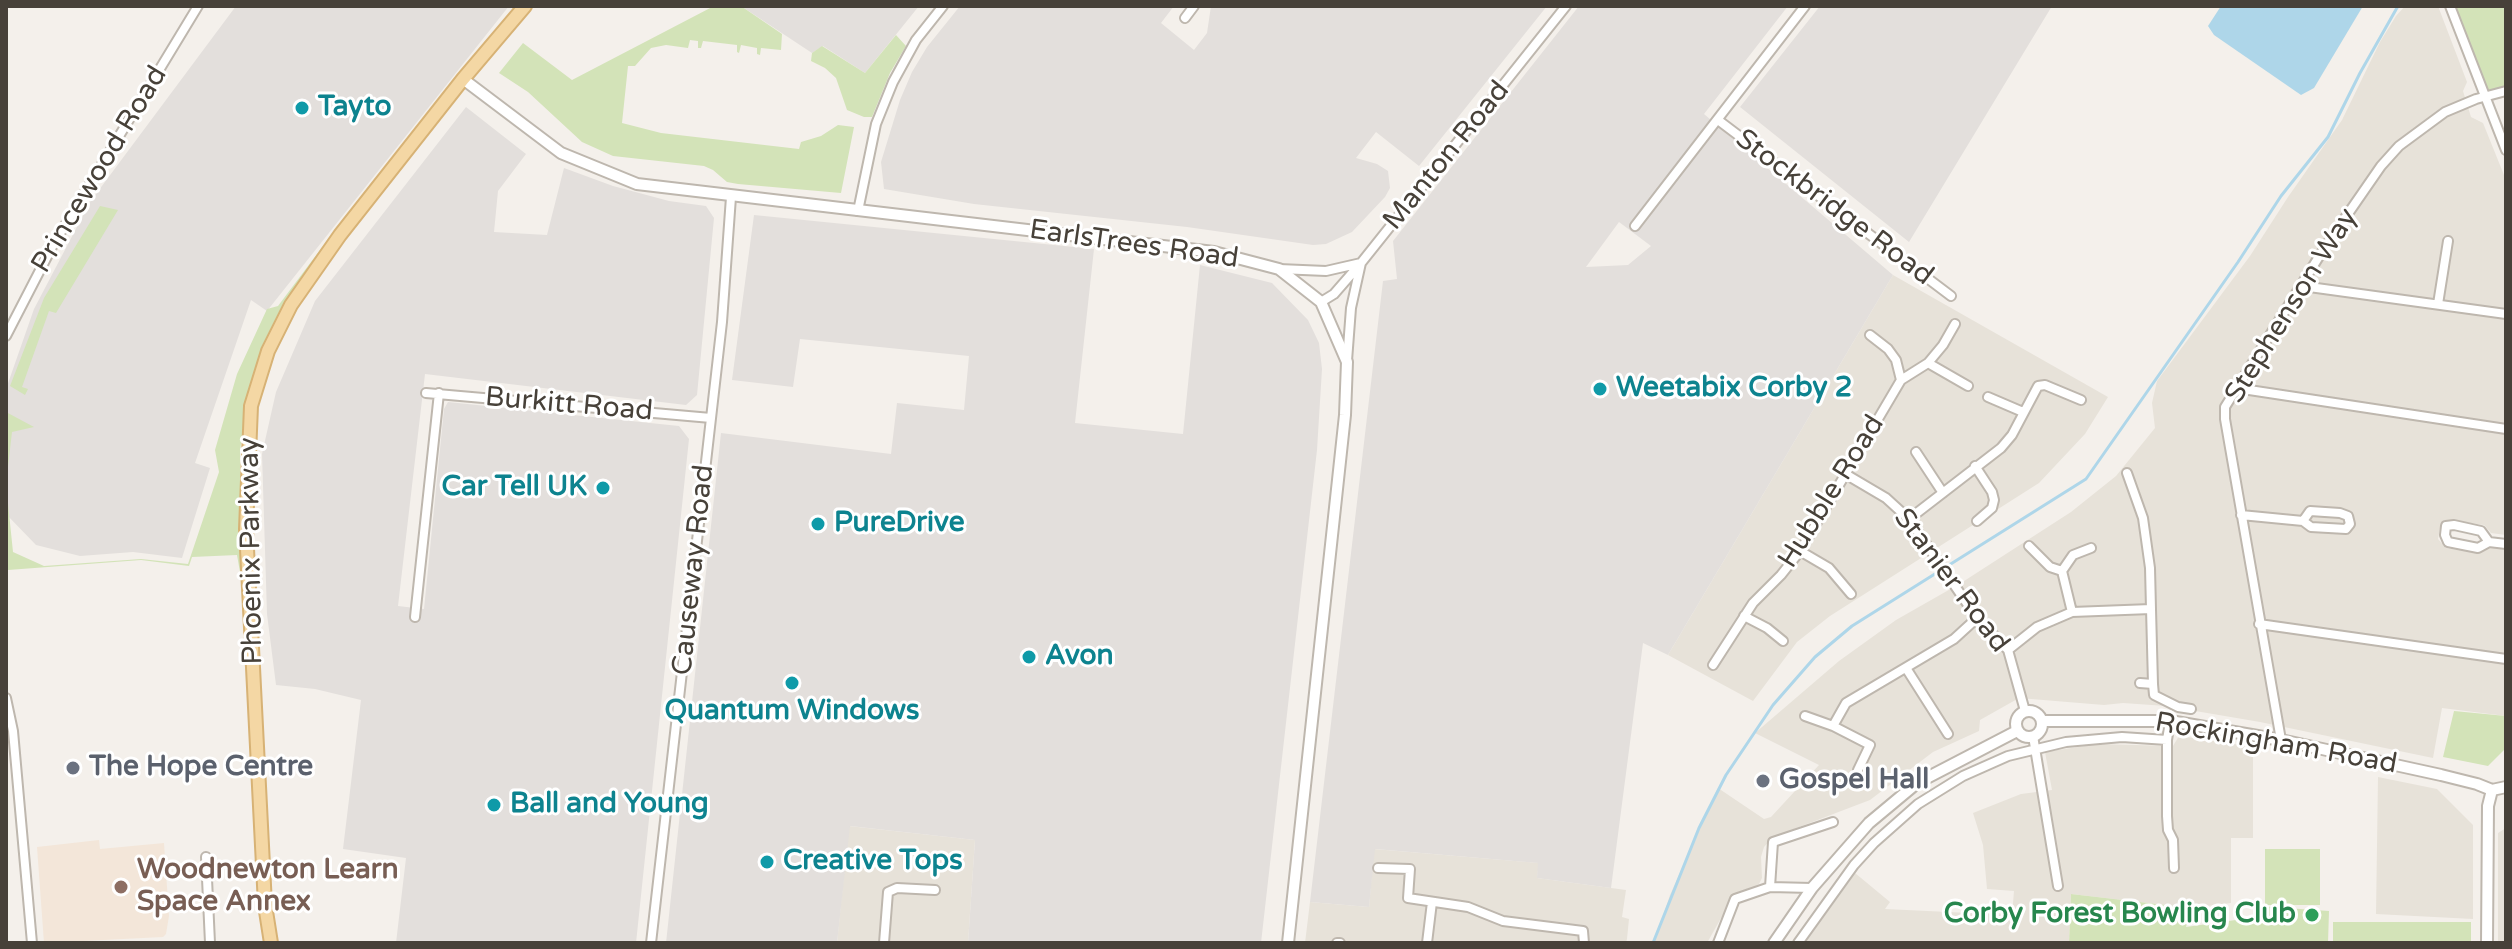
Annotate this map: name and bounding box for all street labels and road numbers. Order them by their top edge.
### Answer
street label: Princewood Road [25,61,175,279]
street label: Manton Road [1377,75,1517,237]
street label: Stockbridge Road [1729,123,1939,293]
street label: Stephenson Way [2219,202,2365,410]
street label: EarlsTrees Road [1027,214,1241,276]
street label: Burkitt Road [484,381,654,429]
street label: Hubble Road [1772,409,1892,575]
street label: Phoenix Parkway [233,437,271,665]
street label: Causeway Road [666,463,722,677]
street label: Stanier Road [1886,502,2016,660]
street label: Rockingham Road [2152,706,2400,782]

